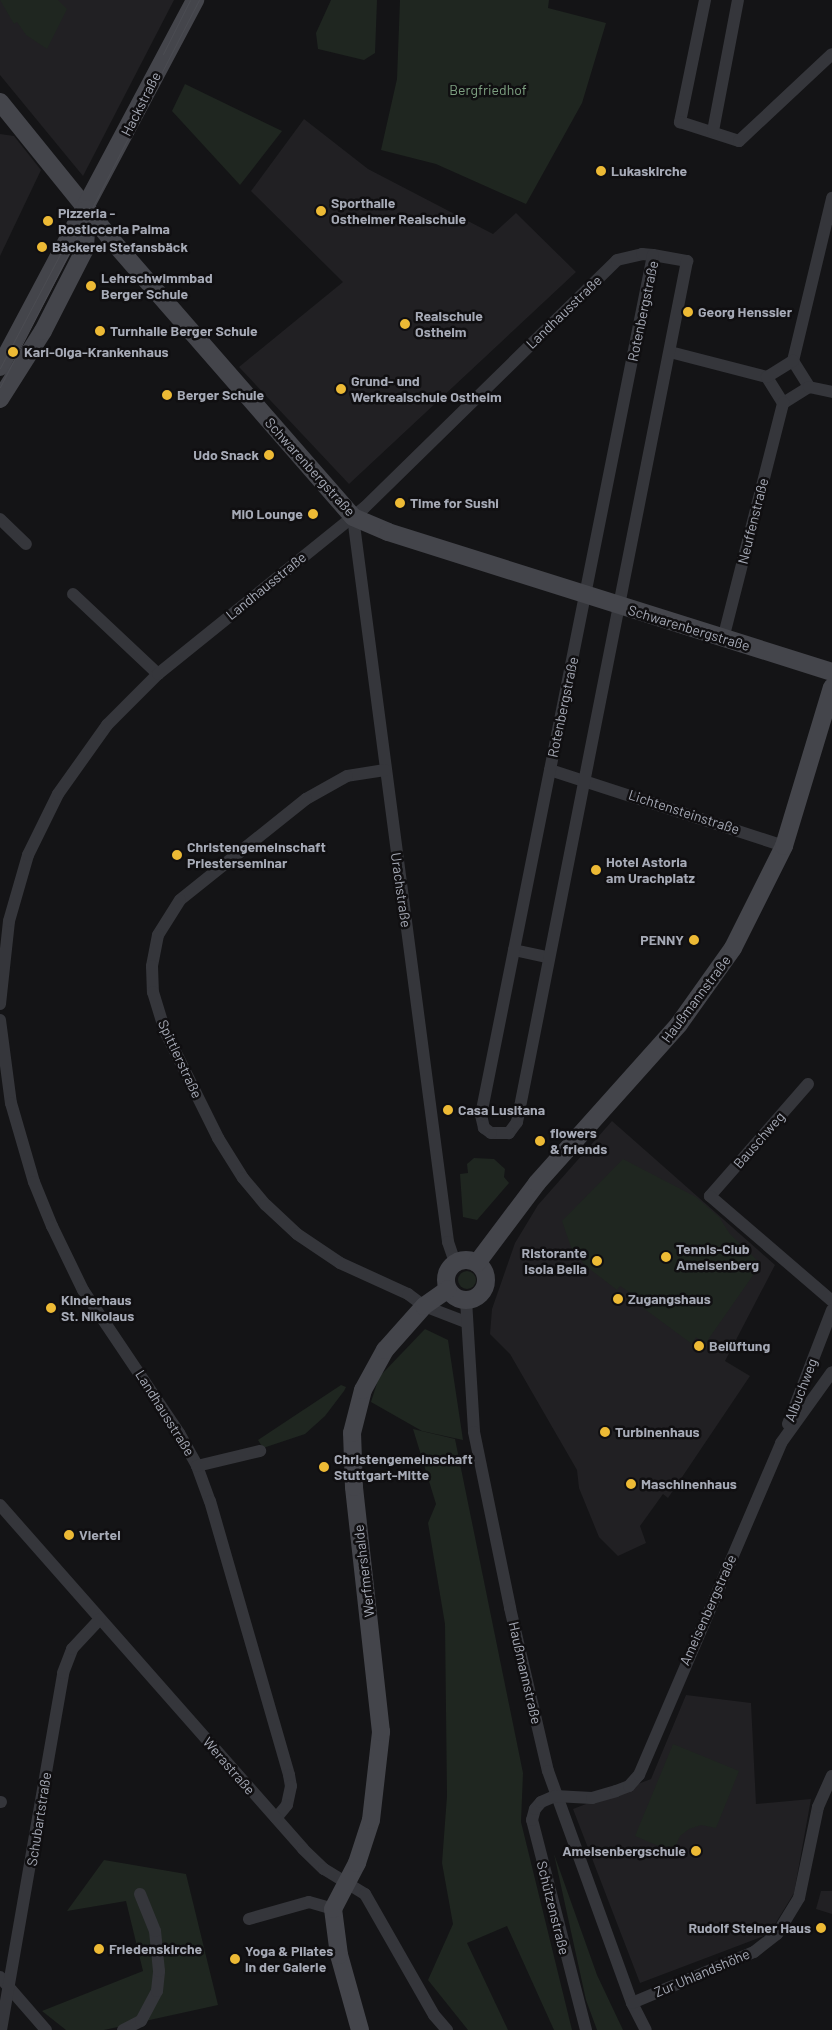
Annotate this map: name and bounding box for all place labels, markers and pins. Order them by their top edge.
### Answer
place label: Lukaskirche [611,163,687,179]
marker: Lukaskirche [595,165,607,177]
place label: Sporthalle Ostheimer Realschule [331,195,466,228]
place label: Pizzeria - Rosticceria Palma [58,205,170,238]
marker: Sporthalle Ostheimer Realschule [315,205,327,217]
marker: Pizzeria - Rosticceria Palma [42,215,54,227]
place label: Bäckerei Stefansbäck [52,239,188,255]
marker: Bäckerei Stefansbäck [36,241,48,253]
place label: Lehrschwimmbad Berger Schule [101,270,213,302]
marker: Lehrschwimmbad Berger Schule [85,280,97,292]
place label: Georg Henssler [698,304,792,320]
marker: Georg Henssler [682,306,694,318]
place label: Realschule Ostheim [415,308,483,341]
marker: Realschule Ostheim [399,318,411,330]
place label: Turnhalle Berger Schule [110,323,258,339]
marker: Turnhalle Berger Schule [94,325,106,337]
place label: Karl-Olga-Krankenhaus [24,344,169,360]
marker: Karl-Olga-Krankenhaus [6,345,20,359]
place label: Grund- und Werkrealschule Ostheim [351,373,502,406]
marker: Grund- und Werkrealschule Ostheim [335,383,347,395]
place label: Berger Schule [177,387,264,403]
marker: Berger Schule [161,389,173,401]
place label: Udo Snack [193,447,259,463]
marker: Udo Snack [263,449,275,461]
place label: Time for Sushi [410,495,499,511]
marker: Time for Sushi [394,497,406,509]
place label: MiO Lounge [231,506,303,522]
marker: MiO Lounge [307,508,319,520]
place label: Christengemeinschaft Priesterseminar [187,839,326,872]
marker: Christengemeinschaft Priesterseminar [171,849,183,861]
place label: Hotel Astoria am Urachplatz [606,854,695,886]
marker: Hotel Astoria am Urachplatz [590,864,602,876]
place label: PENNY [640,932,684,948]
marker: PENNY [688,934,700,946]
place label: Casa Lusitana [458,1102,545,1118]
marker: Casa Lusitana [442,1104,454,1116]
place label: flowers & friends [550,1125,607,1158]
marker: flowers & friends [534,1135,546,1147]
place label: Tennis-Club Ameisenberg [676,1241,759,1274]
place label: Ristorante Isola Bella [522,1245,587,1278]
marker: Tennis-Club Ameisenberg [660,1251,672,1263]
marker: Ristorante Isola Bella [591,1255,603,1267]
place label: Zugangshaus [628,1291,711,1307]
place label: Kinderhaus St. Nikolaus [61,1292,134,1324]
marker: Zugangshaus [612,1293,624,1305]
marker: Kinderhaus St. Nikolaus [45,1302,57,1314]
place label: Belüftung [709,1338,770,1354]
marker: Belüftung [693,1340,705,1352]
place label: Turbinenhaus [615,1424,700,1440]
marker: Turbinenhaus [599,1426,611,1438]
place label: Christengemeinschaft Stuttgart-Mitte [334,1451,473,1484]
marker: Christengemeinschaft Stuttgart-Mitte [318,1461,330,1473]
place label: Maschinenhaus [641,1476,737,1492]
marker: Maschinenhaus [625,1478,637,1490]
place label: Viertel [79,1527,121,1543]
marker: Viertel [63,1529,75,1541]
place label: Ameisenbergschule [562,1843,686,1859]
marker: Ameisenbergschule [690,1845,702,1857]
place label: Rudolf Steiner Haus [688,1920,811,1936]
marker: Rudolf Steiner Haus [815,1922,827,1934]
place label: Friedenskirche [109,1941,202,1957]
marker: Friedenskirche [93,1943,105,1955]
place label: Yoga & Pilates in der Galerie [245,1943,333,1975]
marker: Yoga & Pilates in der Galerie [229,1953,241,1965]

